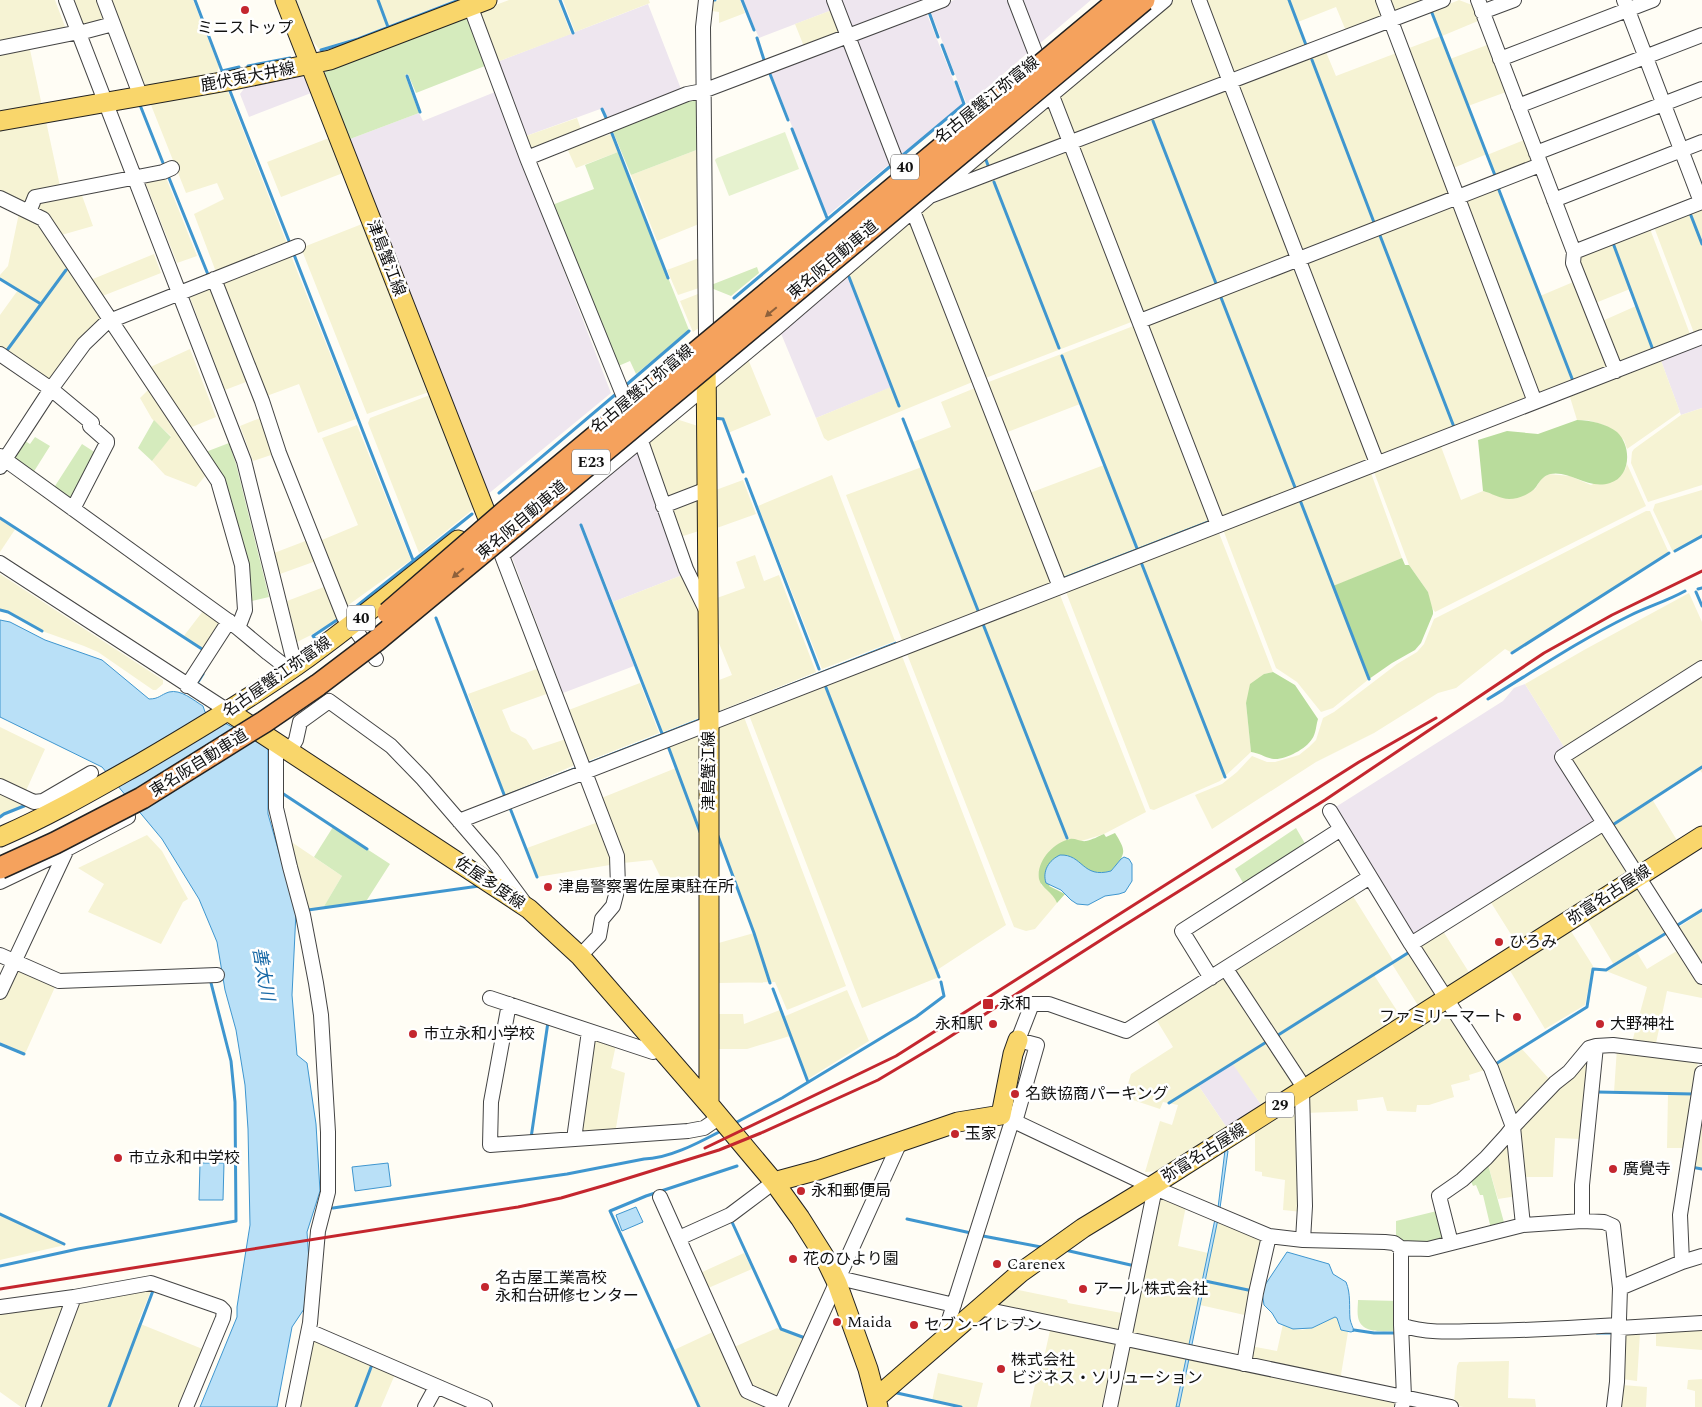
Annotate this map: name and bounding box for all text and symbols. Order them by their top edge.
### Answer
marker: ミニストップ [239,4,251,16]
place label: ミニストップ [197,16,293,40]
street label: 名古屋蟹江弥富線 [930,50,1044,150]
street label: 鹿伏兎大井線 [199,56,297,98]
road number: 40 [891,154,919,180]
street label: 東名阪自動車道 [782,215,884,305]
street label: 津島蟹江線 [360,216,412,300]
one-way arrow [765,307,778,318]
street label: 名古屋蟹江弥富線 [585,339,699,439]
road number: E23 [572,450,610,474]
street label: 東名阪自動車道 [471,475,573,565]
one-way arrow [452,567,464,578]
road number: 40 [347,606,375,630]
street label: 名古屋蟹江弥富線 [218,630,336,724]
street label: 東名阪自動車道 [145,723,253,803]
street label: 津島蟹江線 [697,731,721,811]
street label: 佐屋多度線 [450,851,530,915]
street label: 弥富名古屋線 [1562,859,1656,931]
place label: 津島警察署佐屋東駐在所 [558,875,734,899]
marker: 津島警察署佐屋東駐在所 [542,881,554,893]
place label: ひろみ [1509,930,1557,954]
marker: ひろみ [1493,936,1505,948]
water label: 善太川 [245,945,281,1005]
place label: 永和 [999,992,1031,1016]
marker: 永和 [981,997,995,1011]
place label: ファミリーマート [1379,1005,1507,1029]
marker: ファミリーマート [1511,1011,1523,1023]
place label: 永和駅 [935,1012,983,1036]
place label: 大野神社 [1610,1012,1674,1036]
marker: 永和駅 [987,1018,999,1030]
marker: 大野神社 [1594,1018,1606,1030]
place label: 市立永和小学校 [423,1022,535,1046]
marker: 市立永和小学校 [407,1028,419,1040]
place label: 名鉄協商パーキング [1025,1082,1169,1106]
marker: 名鉄協商パーキング [1009,1088,1021,1100]
road number: 29 [1266,1092,1294,1118]
street label: 弥富名古屋線 [1157,1117,1251,1189]
place label: 玉家 [965,1122,997,1146]
marker: 玉家 [949,1128,961,1140]
place label: 市立永和中学校 [128,1146,240,1170]
marker: 市立永和中学校 [112,1152,124,1164]
place label: 廣覺寺 [1623,1157,1671,1181]
marker: 廣覺寺 [1607,1163,1619,1175]
place label: 永和郵便局 [811,1179,891,1203]
marker: 永和郵便局 [795,1185,807,1197]
place label: 花のひより園 [803,1247,899,1271]
place label: Carenex [1007,1252,1065,1276]
marker: 花のひより園 [787,1253,799,1265]
marker: Carenex [991,1258,1003,1270]
place label: 名古屋工業高校 永和台研修センター [495,1266,639,1308]
place label: アール 株式会社 [1093,1277,1208,1301]
marker: 名古屋工業高校 永和台研修センター [479,1281,491,1293]
marker: アール 株式会社 [1077,1283,1089,1295]
place label: Maida [847,1310,892,1334]
place label: セブン-イレブン [924,1313,1042,1337]
marker: Maida [831,1316,843,1328]
marker: セブン-イレブン [908,1319,920,1331]
place label: 株式会社 ビジネス・ソリューション [1011,1348,1203,1390]
marker: 株式会社 ビジネス・ソリューション [995,1363,1007,1375]

